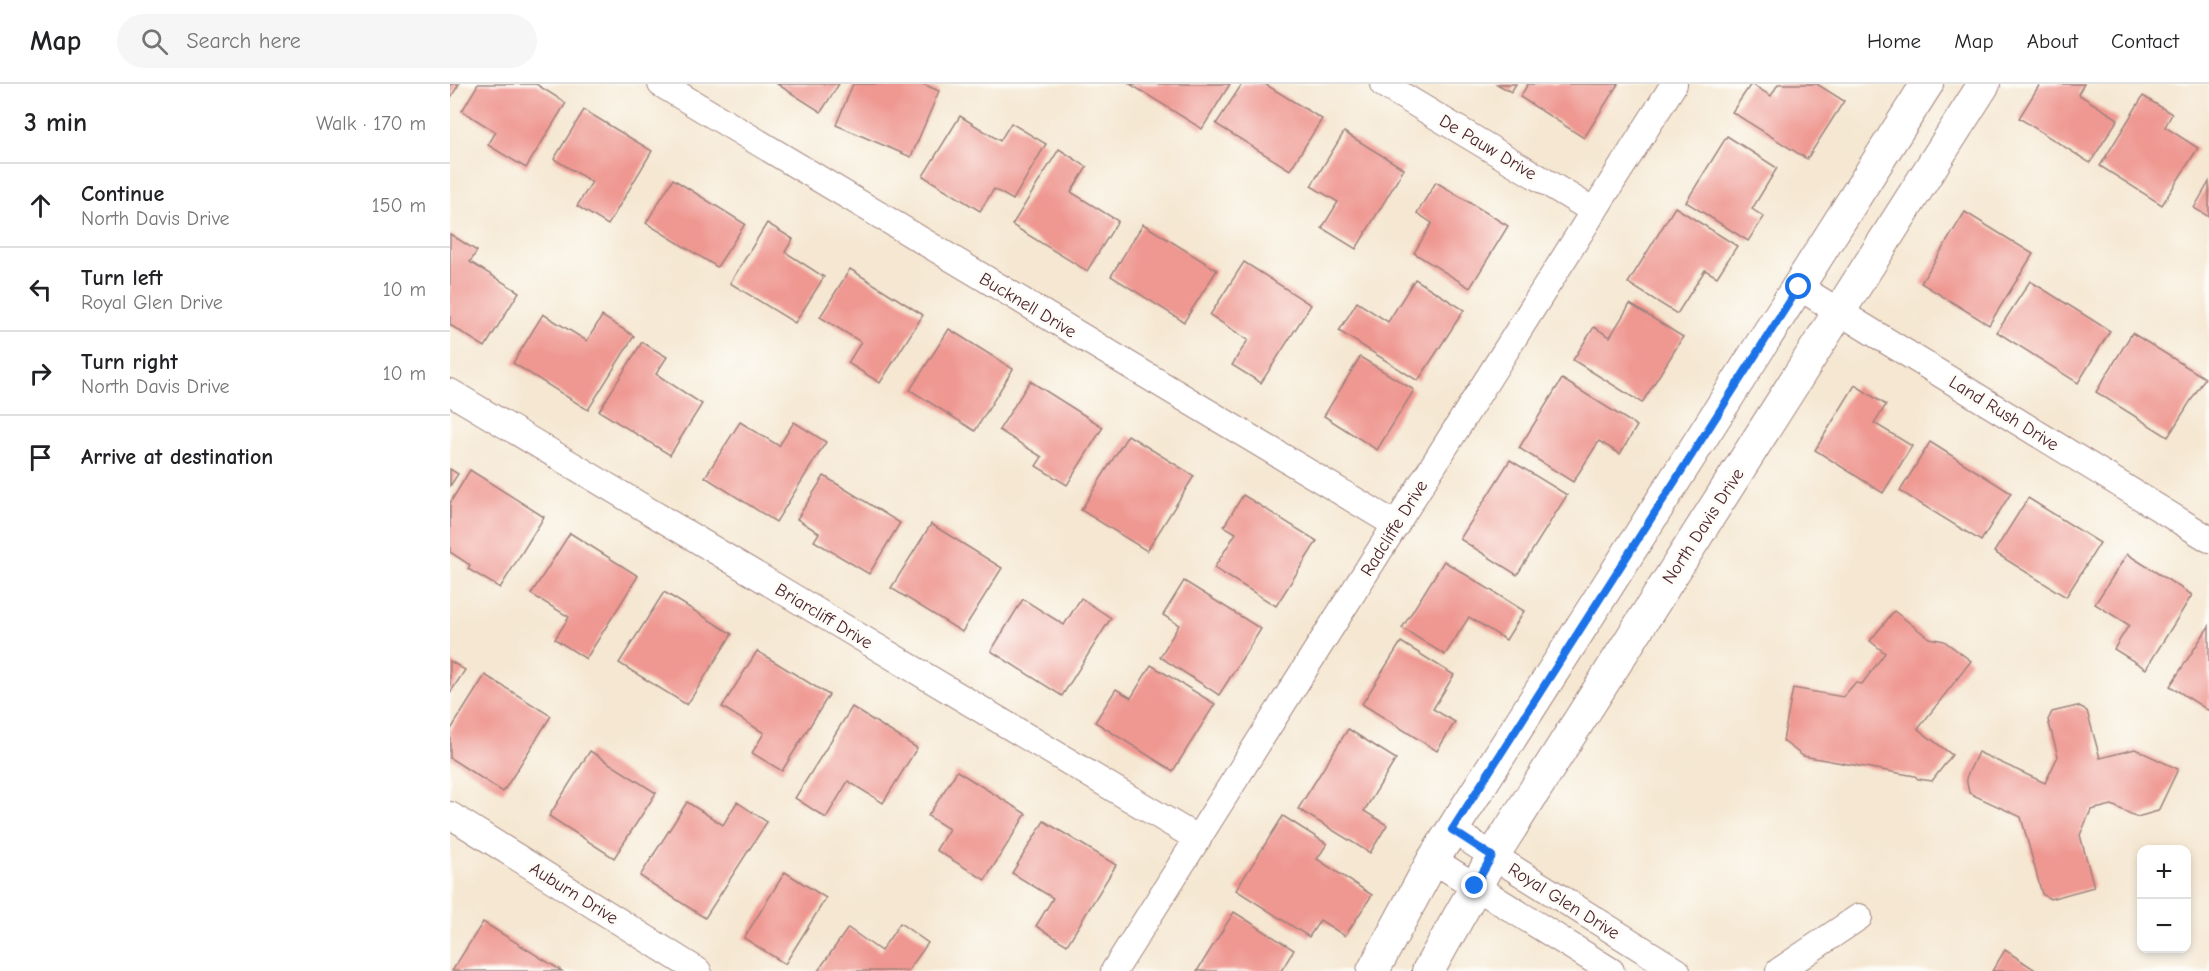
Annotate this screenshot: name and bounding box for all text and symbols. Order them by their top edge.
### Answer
search box [117,14,537,68]
text: Map [30,25,81,57]
icon: search [138,25,171,58]
text: Search here [186,28,301,54]
text: Home [1867,29,1921,53]
text: Map [1954,29,1994,53]
text: About [2027,29,2078,53]
text: Contact [2111,29,2179,53]
text: 3 min [24,108,87,138]
street label: De Pauw Drive [1435,110,1540,185]
text: Walk · 170 m [316,112,426,135]
text: Continue [81,181,164,207]
icon: ahead [24,189,57,222]
text: 150 m [372,194,426,217]
text: North Davis Drive [81,207,230,230]
text: Turn left [81,265,163,291]
street label: Bucknell Drive [975,268,1080,343]
icon: left [24,273,57,306]
route start [1785,273,1811,299]
text: 10 m [383,278,426,301]
text: Royal Glen Drive [81,291,223,314]
text: Turn right [81,349,178,375]
icon: right [24,357,57,390]
text: 10 m [383,362,426,385]
street label: Land Rush Drive [1945,371,2062,456]
text: North Davis Drive [81,375,230,398]
icon: arrive [24,441,57,474]
text: Arrive at destination [81,444,273,470]
street label: North Davis Drive [1658,464,1749,588]
street label: Radcliffe Drive [1356,476,1432,580]
street label: Briarcliff Drive [771,579,876,654]
map controls [2137,845,2191,953]
button: + [2137,845,2191,899]
street label: Auburn Drive [526,858,622,929]
street label: Royal Glen Drive [1504,859,1623,944]
route end [1461,872,1487,898]
button: − [2137,899,2191,953]

